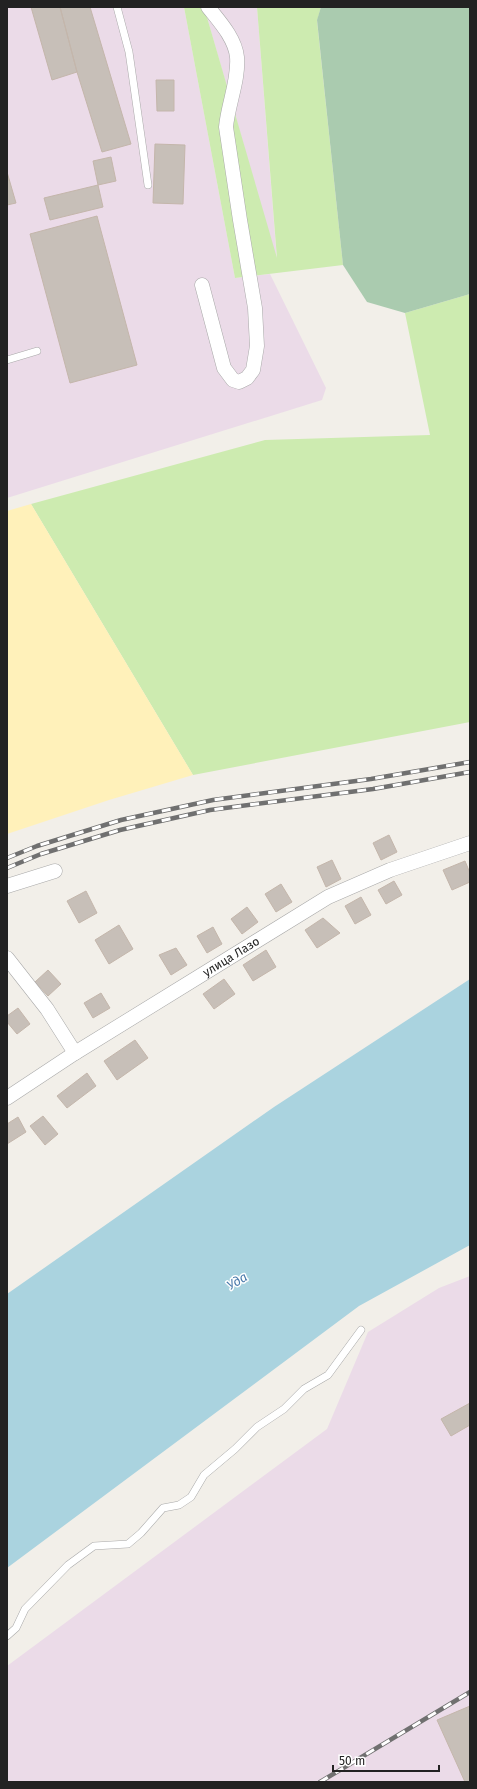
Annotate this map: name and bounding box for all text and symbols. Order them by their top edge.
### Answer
street label: улица Лазо [200,934,262,979]
water label: Уда [224,1269,250,1293]
scale bar [333,1747,439,1773]
text: 50 m [339,1754,365,1768]

